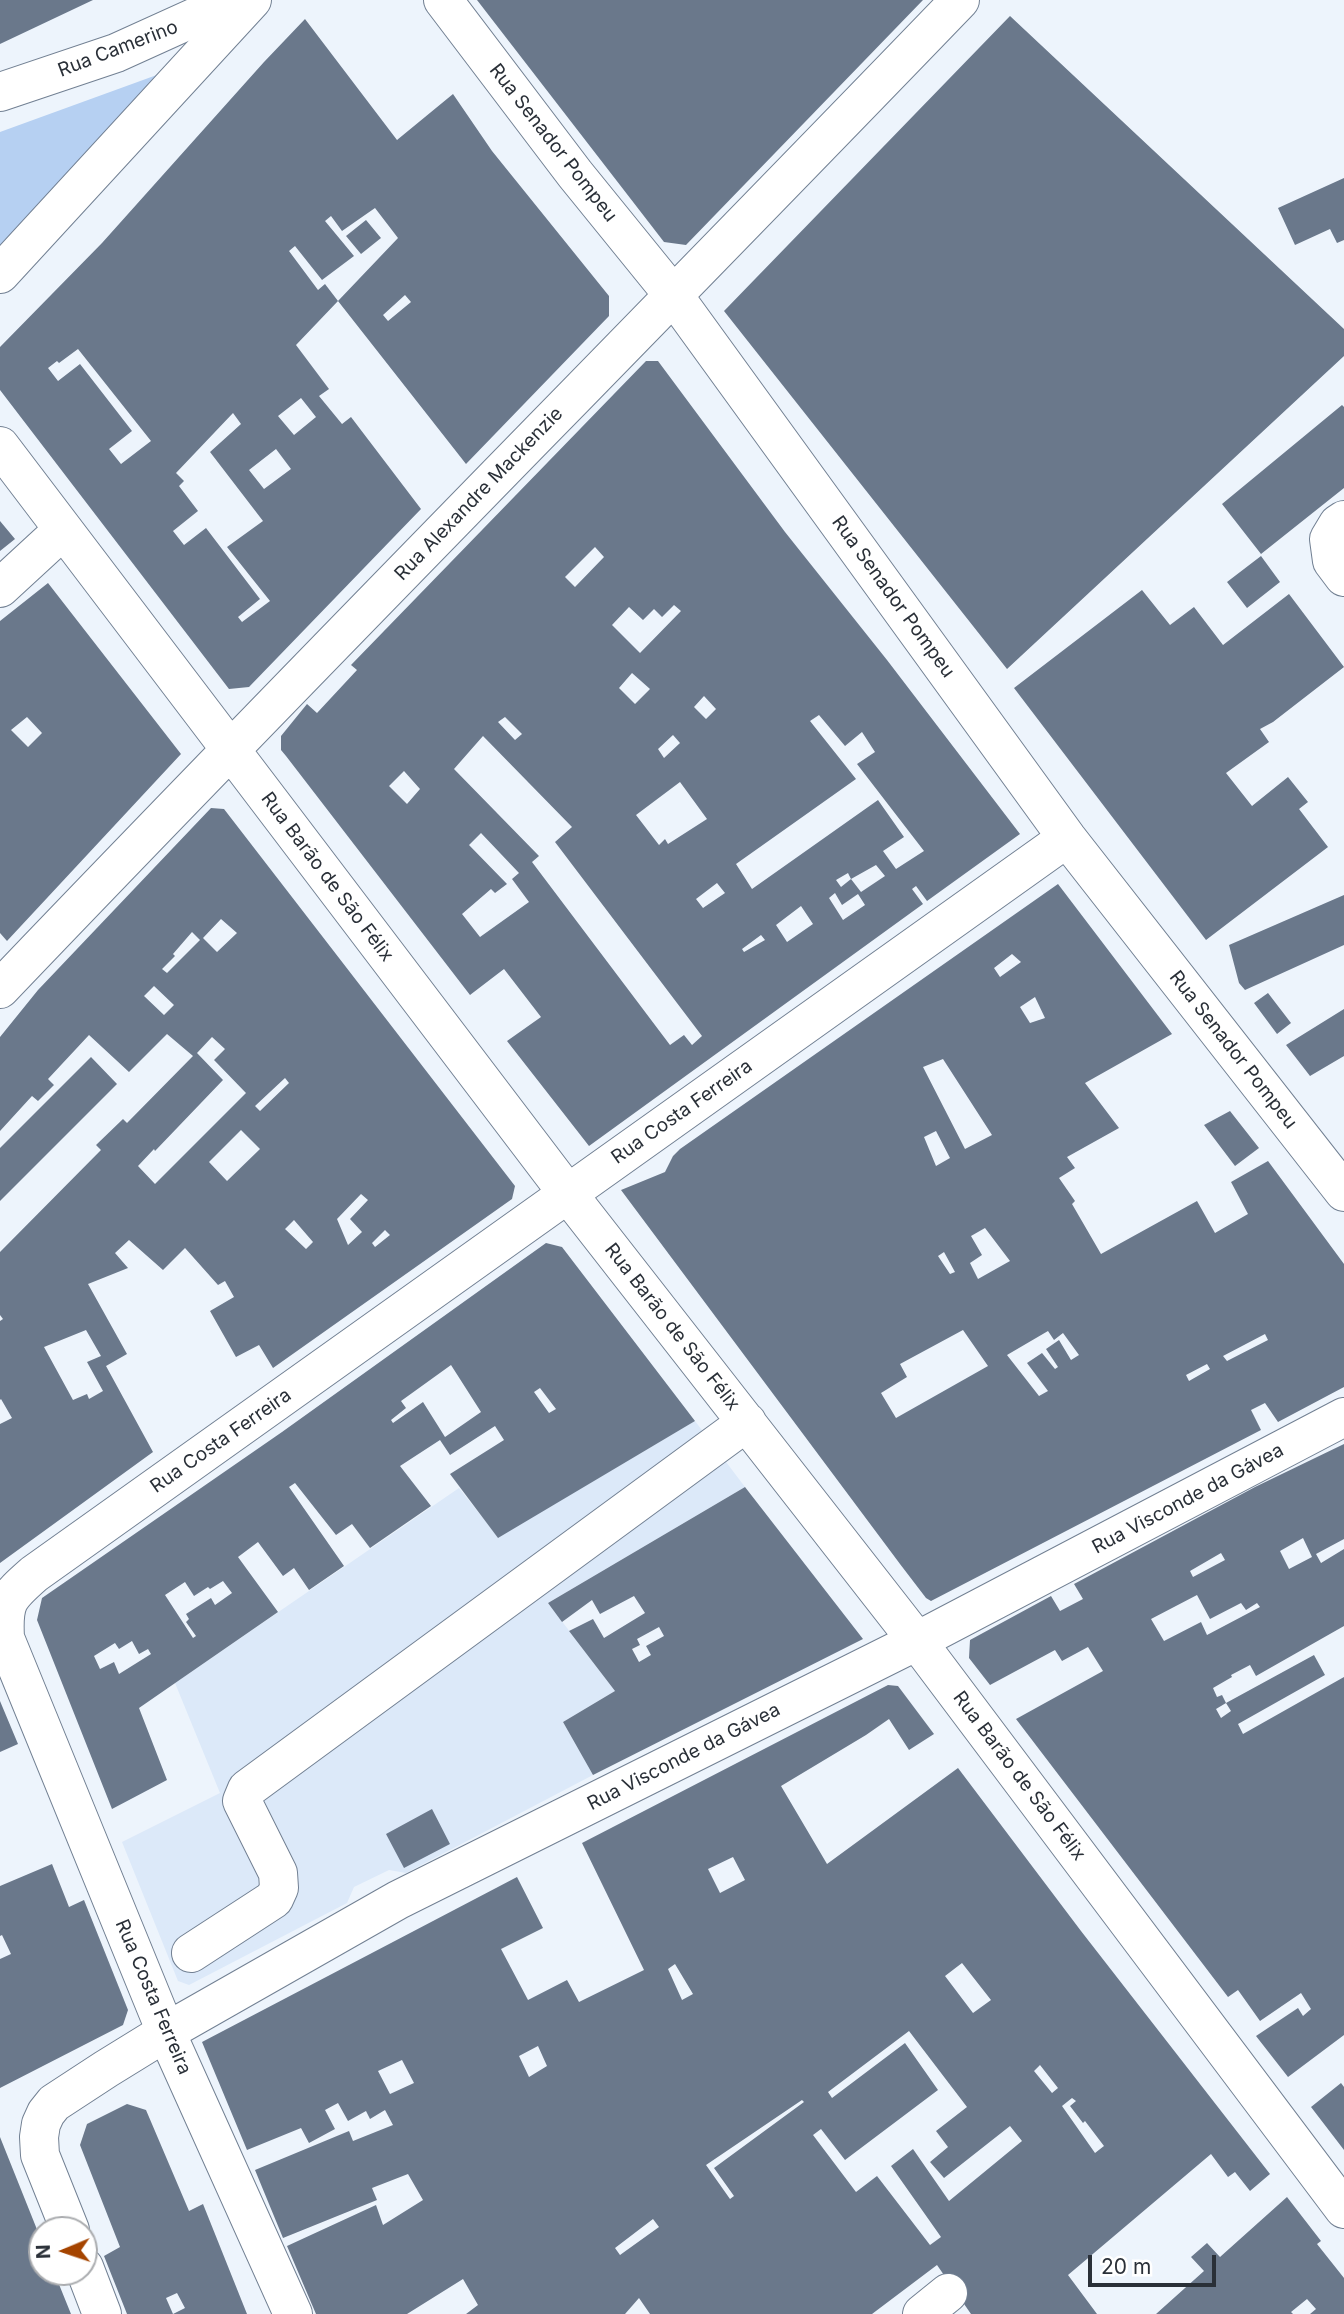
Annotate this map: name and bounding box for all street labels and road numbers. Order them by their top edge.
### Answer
street label: Rua Camerino [55,16,181,82]
street label: Rua Senador Pompeu [484,59,622,227]
street label: Rua Alexandre Mackenzie [390,403,568,585]
street label: Rua Senador Pompeu [827,512,959,682]
street label: Rua Barão de São Félix [256,788,398,966]
street label: Rua Senador Pompeu [1164,966,1302,1134]
street label: Rua Costa Ferreira [607,1055,757,1169]
street label: Rua Barão de São Félix [600,1239,744,1415]
street label: Rua Costa Ferreira [146,1384,296,1498]
street label: Rua Visconde da Gávea [1089,1439,1287,1559]
street label: Rua Barão de São Félix [948,1687,1090,1865]
street label: Rua Visconde da Gávea [584,1698,784,1816]
street label: Rua Costa Ferreira [110,1916,196,2078]

